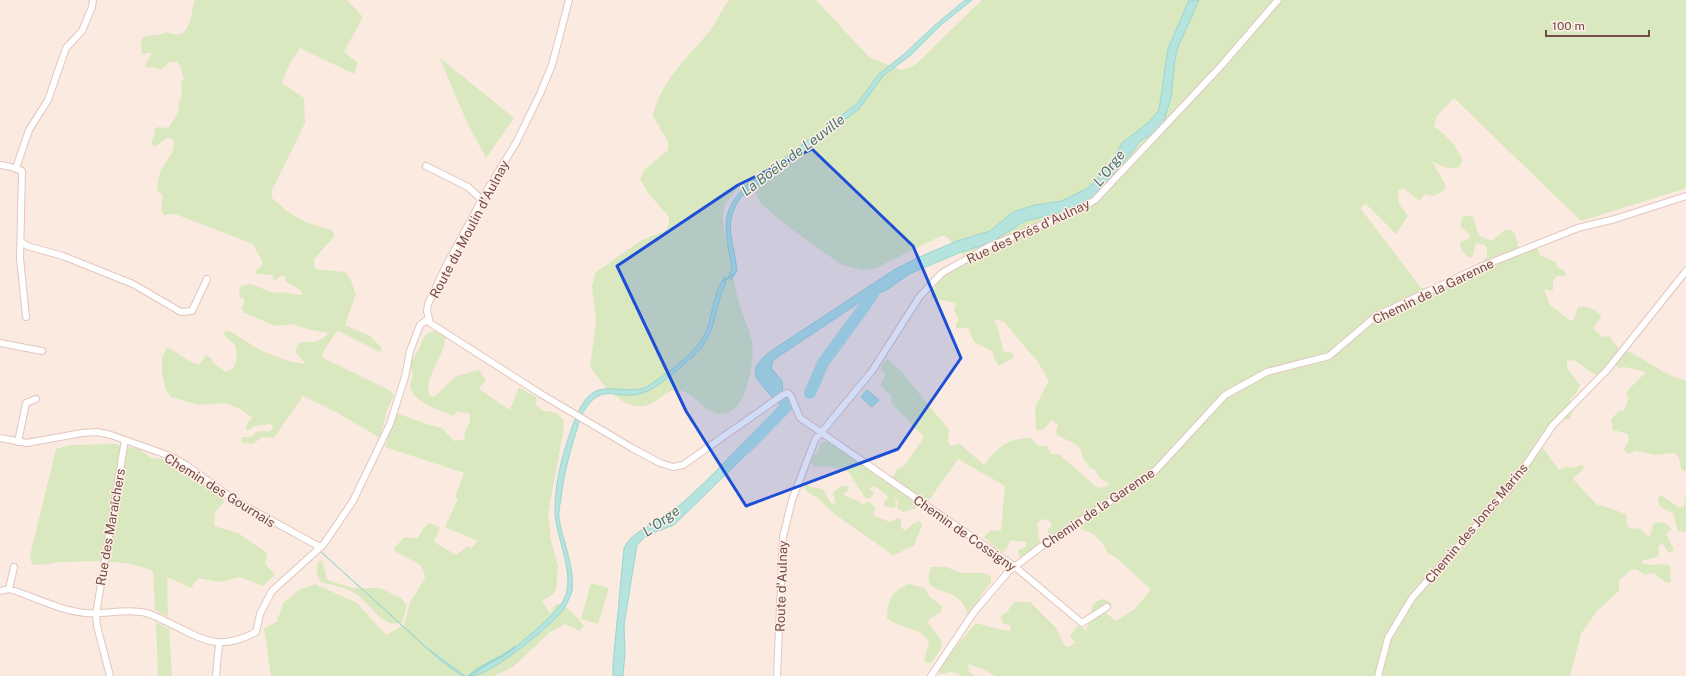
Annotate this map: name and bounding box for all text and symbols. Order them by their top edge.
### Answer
scale bar [1546,12,1649,38]
text: 100 m [1552,19,1585,33]
water label: La Boële de Leuville [738,111,848,199]
water label: L'Orge [1090,146,1128,189]
street label: Route du Moulin d'Aulnay [427,158,512,301]
street label: Rue des Prés d'Aulnay [964,196,1092,267]
street label: Chemin de la Garenne [1370,256,1496,327]
street label: Chemin des Gournais [162,450,278,531]
street label: Chemin des Joncs Marins [1422,461,1531,586]
street label: Chemin de la Garenne [1039,465,1157,552]
street label: Rue des Maraîchers [93,467,128,587]
street label: Chemin de Cossigny [910,492,1019,575]
water label: L'Orge [639,502,683,540]
street label: Route d'Aulnay [772,540,791,632]

